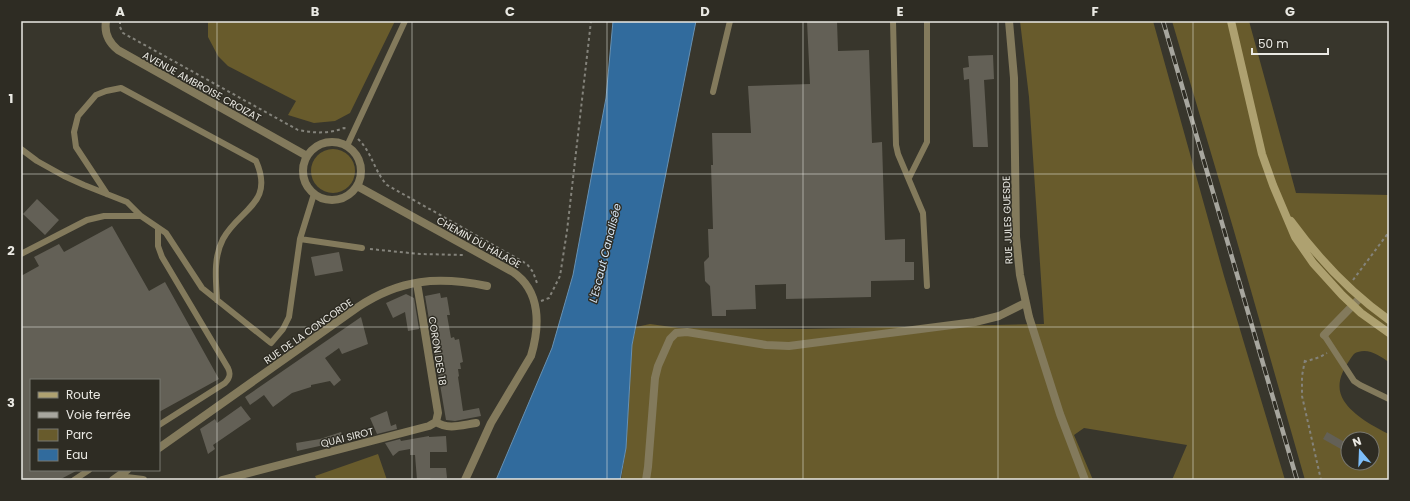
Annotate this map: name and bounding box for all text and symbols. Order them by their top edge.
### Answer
text: A [115,2,125,21]
text: B [311,2,320,21]
text: C [505,2,515,21]
text: D [700,2,710,21]
text: E [896,2,904,21]
text: F [1091,2,1099,21]
text: G [1285,2,1295,21]
scale bar [1252,30,1328,56]
text: 50 m [1258,35,1289,52]
street label: AVENUE AMBROISE CROIZAT [140,48,264,126]
text: 1 [9,89,13,108]
street label: RUE JULES GUESDE [998,176,1017,264]
water label: L'Escaut Canalisée [585,202,625,304]
street label: CHEMIN DU HALAGE [434,213,524,272]
text: 2 [7,241,15,260]
street label: RUE DE LA CONCORDE [261,295,356,368]
street label: CORON DES 18 [425,316,450,387]
legend [30,379,160,471]
text: Route [66,386,100,403]
text: 3 [7,393,15,412]
text: Voie ferrée [66,406,131,423]
street label: QUAI SIROT [319,424,376,451]
text: Parc [66,426,93,443]
north arrow [1340,431,1380,471]
text: N [1350,433,1363,450]
text: Eau [66,446,88,463]

